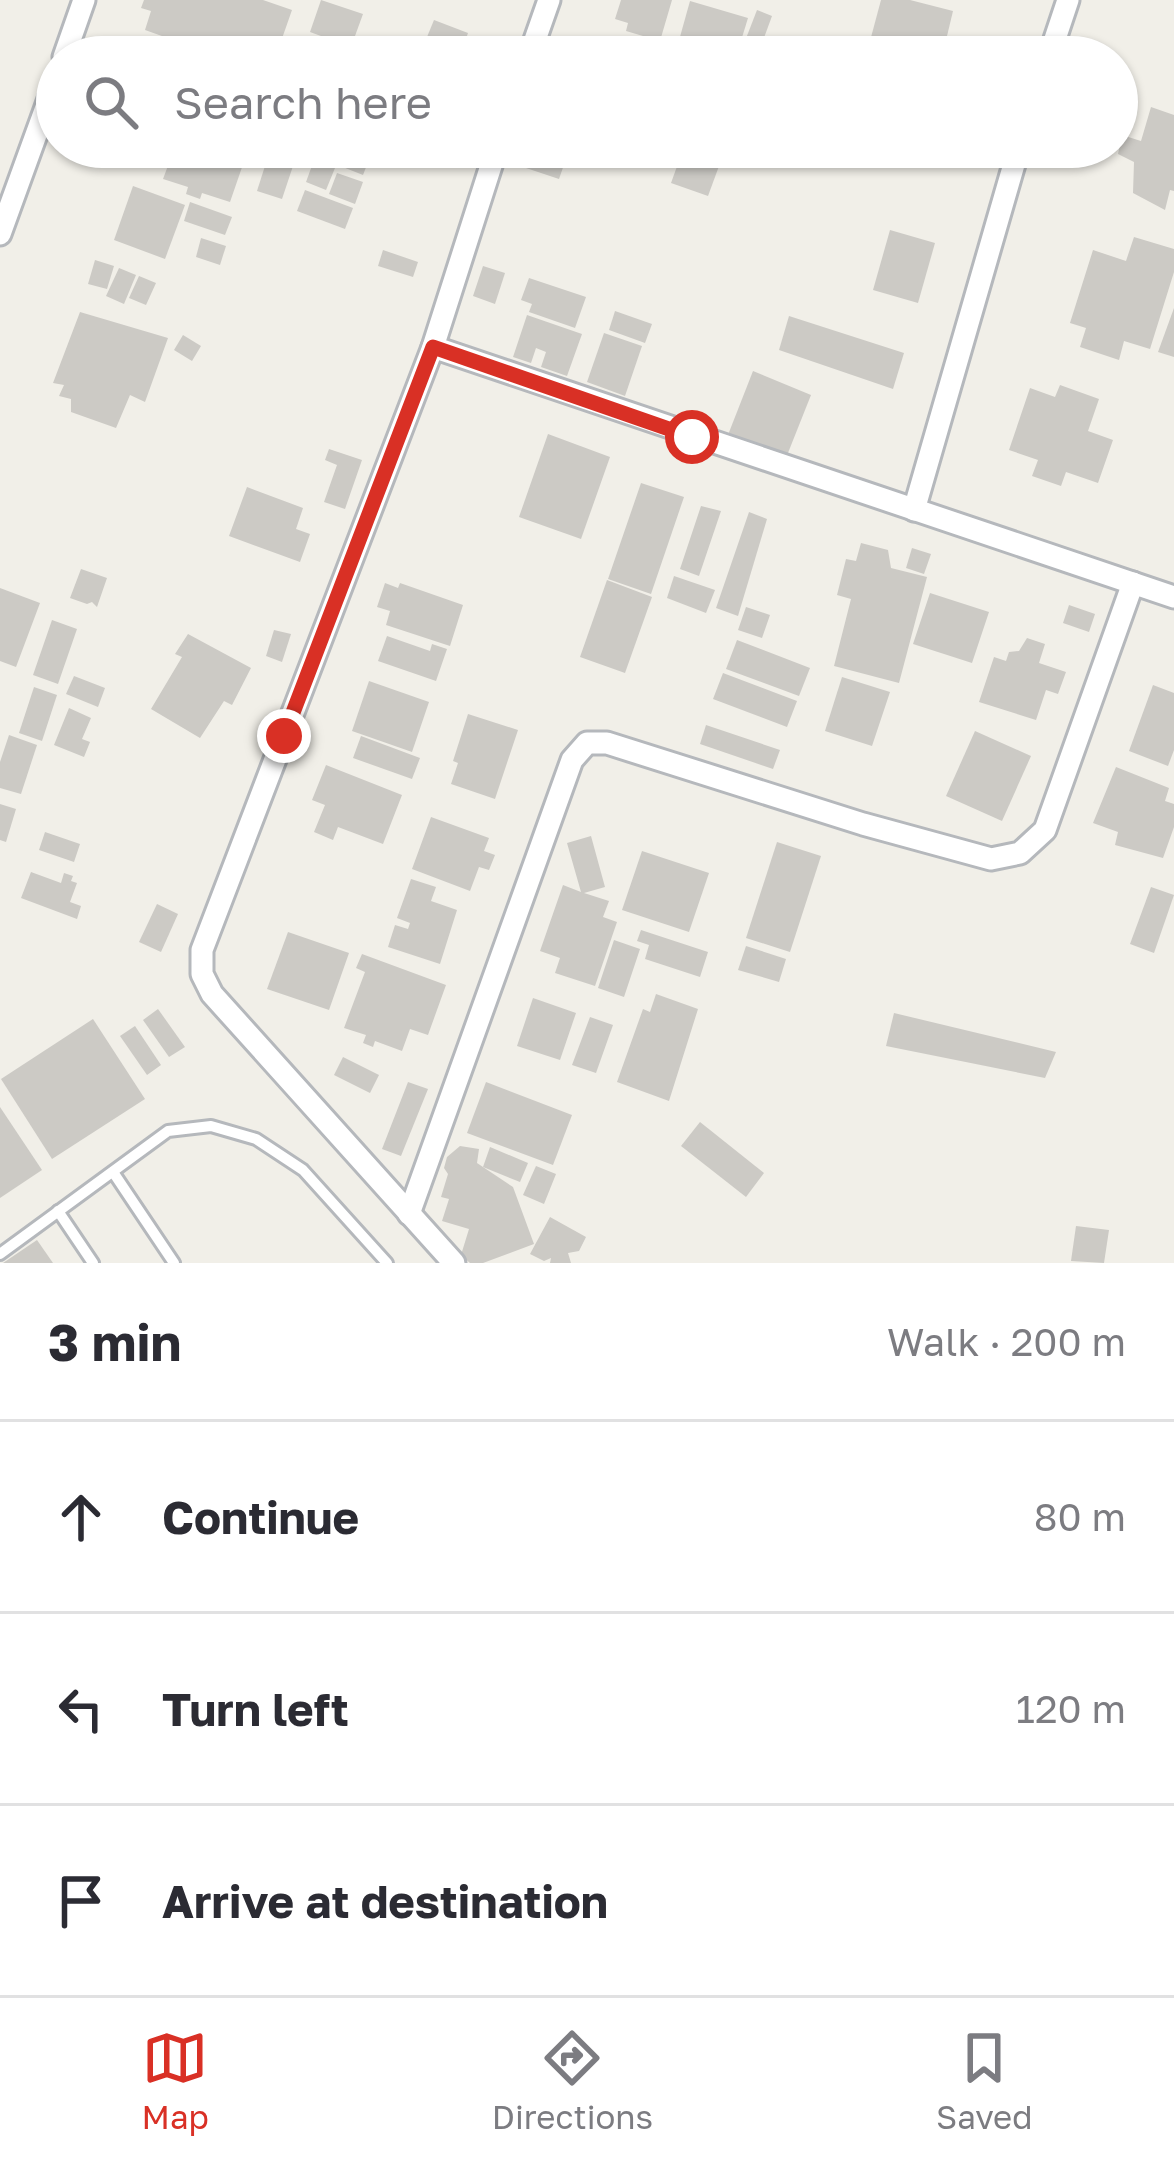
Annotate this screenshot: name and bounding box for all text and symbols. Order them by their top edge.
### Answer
search box [36,36,1138,168]
icon: search [78,69,144,135]
text: Search here [174,75,432,129]
route start [665,410,719,464]
route end [257,709,311,763]
text: 3 min [48,1311,181,1372]
text: Walk · 200 m [887,1318,1126,1365]
icon: ahead [48,1484,114,1550]
text: Continue [162,1490,359,1544]
text: 80 m [1034,1493,1126,1540]
icon: left [48,1676,114,1742]
text: Turn left [162,1682,349,1736]
text: 120 m [1016,1685,1126,1732]
icon: arrive [48,1868,114,1934]
text: Arrive at destination [162,1874,608,1928]
tab: Map [142,2025,209,2136]
tab: Directions [492,2025,653,2136]
tab: Saved [936,2025,1032,2136]

